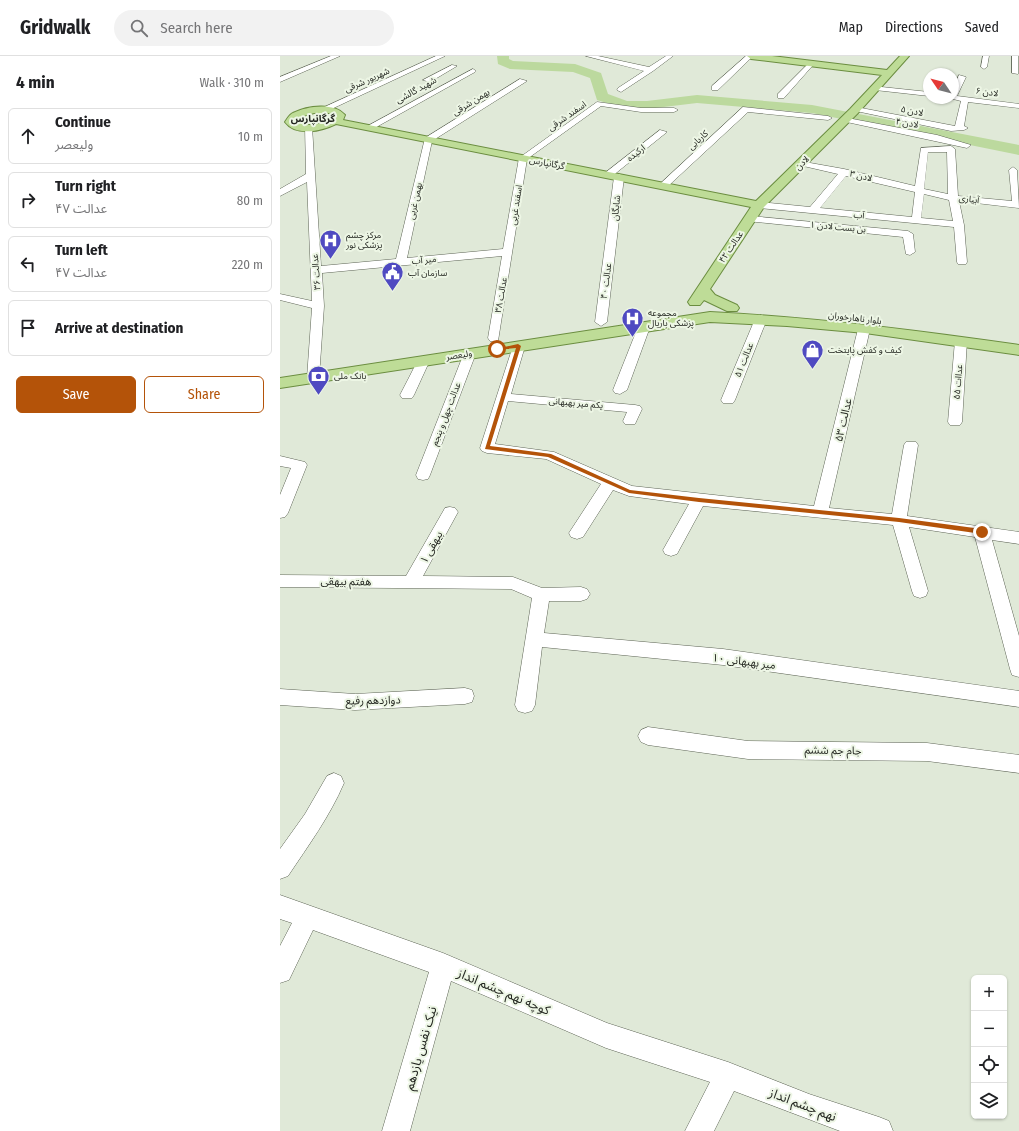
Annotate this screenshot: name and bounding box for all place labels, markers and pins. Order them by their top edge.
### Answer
hospital icon: مرکز چشم پزشکی نور [317,227,343,260]
place label: مرکز چشم پزشکی نور [345,230,383,251]
public building icon: سازمان آب [379,260,405,293]
place label: سازمان آب [408,268,447,279]
hospital icon: مجموعه پزشکی باریال [619,305,645,338]
place label: مجموعه پزشکی باریال [648,308,694,329]
shop icon: کیف و کفش پایتخت [800,337,826,370]
place label: کیف و کفش پایتخت [828,345,902,356]
bank icon: بانک ملی [306,363,332,396]
place label: بانک ملی [334,371,366,381]

